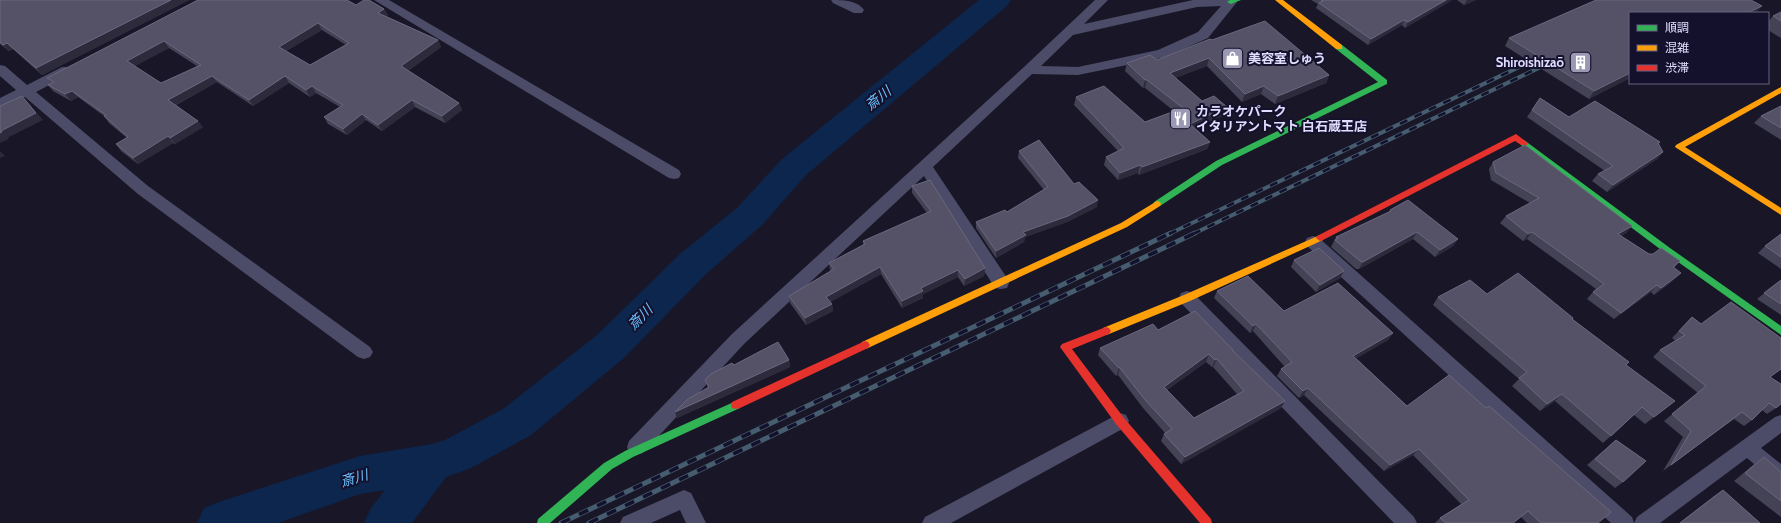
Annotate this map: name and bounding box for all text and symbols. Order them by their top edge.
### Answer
legend [1629,12,1769,84]
text: 順調 [1665,20,1689,35]
text: 混雑 [1665,40,1689,55]
shop icon: 美容室しゅう [1220,45,1246,71]
building icon: Shiroishizaō [1567,49,1593,75]
place label: 美容室しゅう [1248,50,1326,66]
place label: Shiroishizaō [1496,54,1565,70]
text: 渋滞 [1665,60,1689,75]
water label: 斎川 [861,81,896,114]
place label: カラオケパーク イタリアントマト 白石蔵王店 [1196,103,1367,134]
restaurant icon: カラオケパーク イタリアントマト 白石蔵王店 [1168,105,1194,131]
water label: 斎川 [624,299,658,333]
water label: 斎川 [338,465,372,491]

